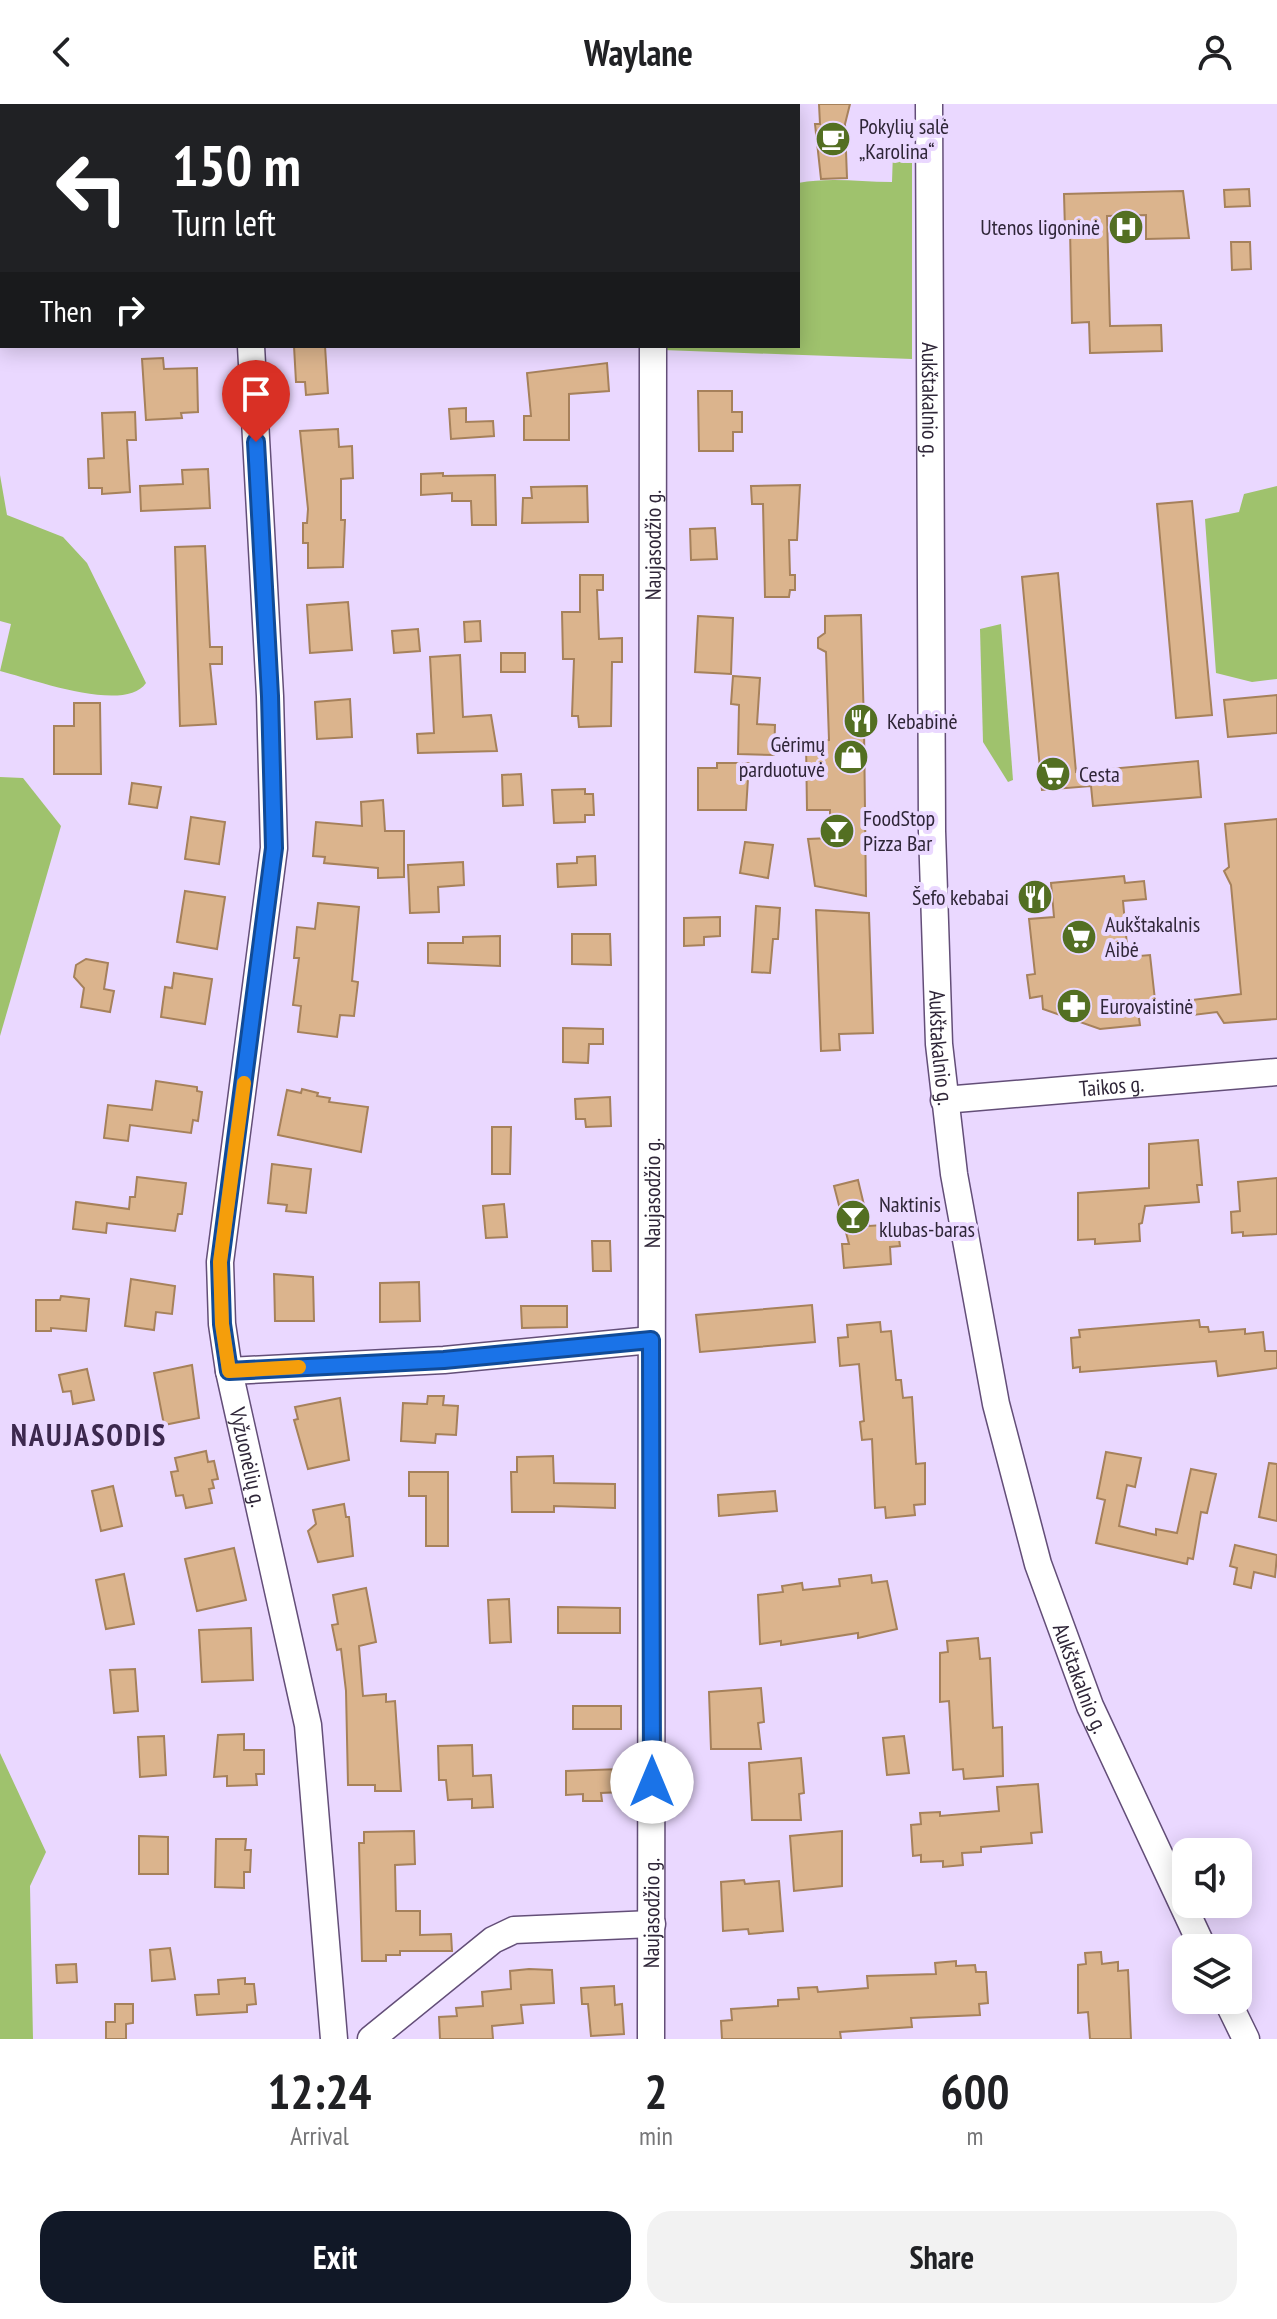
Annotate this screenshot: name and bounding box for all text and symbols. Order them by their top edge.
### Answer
text: Waylane [584,29,693,76]
icon: back [40,30,84,74]
icon: person [1193,30,1237,74]
place label: Pokylių salė „Karolina“ [859,112,949,165]
cafe icon: Pokylių salė „Karolina“ [814,120,852,158]
text: 150 m [172,129,301,201]
icon: left [40,136,144,240]
text: Turn left [172,199,276,246]
hospital icon: Utenos ligoninė [1107,208,1145,246]
place label: Utenos ligoninė [980,213,1100,241]
icon: right [108,288,152,332]
text: Then [40,291,92,330]
street label: Aukštakalnio g. [916,342,944,458]
pin [222,360,290,442]
icon: arrive [234,372,278,416]
street label: Naujasodžio g. [639,490,667,600]
restaurant icon: Kebabinė [842,702,880,740]
place label: Kebabinė [887,707,958,735]
place label: Gėrimų parduotuvė [739,730,825,783]
shop icon: Gėrimų parduotuvė [832,738,870,776]
supermarket icon: Cesta [1034,755,1072,793]
place label: Cesta [1079,760,1120,788]
place label: FoodStop Pizza Bar [863,804,935,857]
bar icon: FoodStop Pizza Bar [818,812,856,850]
restaurant icon: Šefo kebabai [1016,878,1054,916]
place label: Šefo kebabai [912,883,1009,911]
place label: Aukštakalnis Aibė [1105,910,1200,963]
supermarket icon: Aukštakalnis Aibė [1060,918,1098,956]
pharmacy icon: Eurovaistinė [1055,987,1093,1025]
street label: Aukštakalnio g. [923,990,960,1107]
place label: Eurovaistinė [1100,992,1193,1020]
street label: Taikos g. [1078,1069,1145,1103]
street label: Naujasodžio g. [638,1138,666,1248]
place label: Naktinis klubas-baras [879,1190,975,1243]
bar icon: Naktinis klubas-baras [834,1198,872,1236]
street label: Vyžuonėlių g. [223,1404,273,1510]
district label: NAUJASODIS [11,1415,167,1454]
street label: Aukštakalnio g. [1047,1619,1115,1738]
position arrow [610,1740,694,1824]
map controls [1172,1838,1252,2014]
button: sound [1172,1838,1252,1918]
street label: Naujasodžio g. [637,1858,665,1968]
button: layers [1172,1934,1252,2014]
text: 12:24 [268,2060,371,2122]
text: 2 [645,2060,667,2122]
text: 600 [941,2060,1009,2122]
text: Arrival [290,2119,349,2152]
text: min [639,2119,673,2152]
text: m [967,2119,983,2152]
button: Exit [40,2211,631,2303]
button: Share [647,2211,1237,2303]

